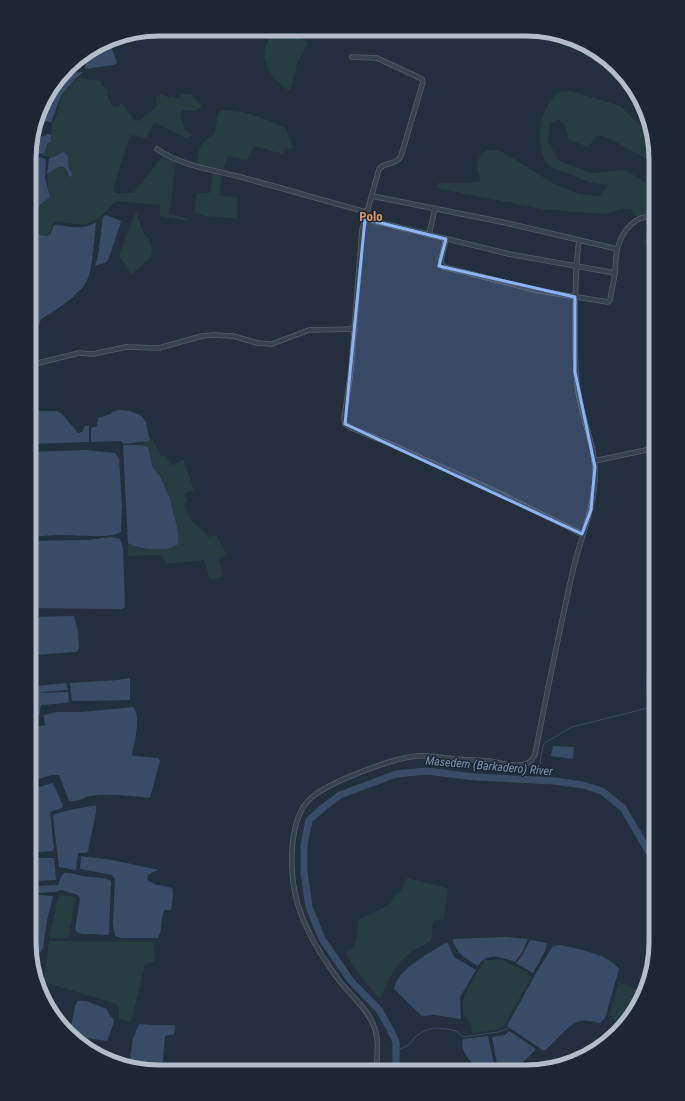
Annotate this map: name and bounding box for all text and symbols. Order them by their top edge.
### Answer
district label: Polo [359,209,383,224]
water label: Masedem (Barkadero) River [425,753,554,779]

